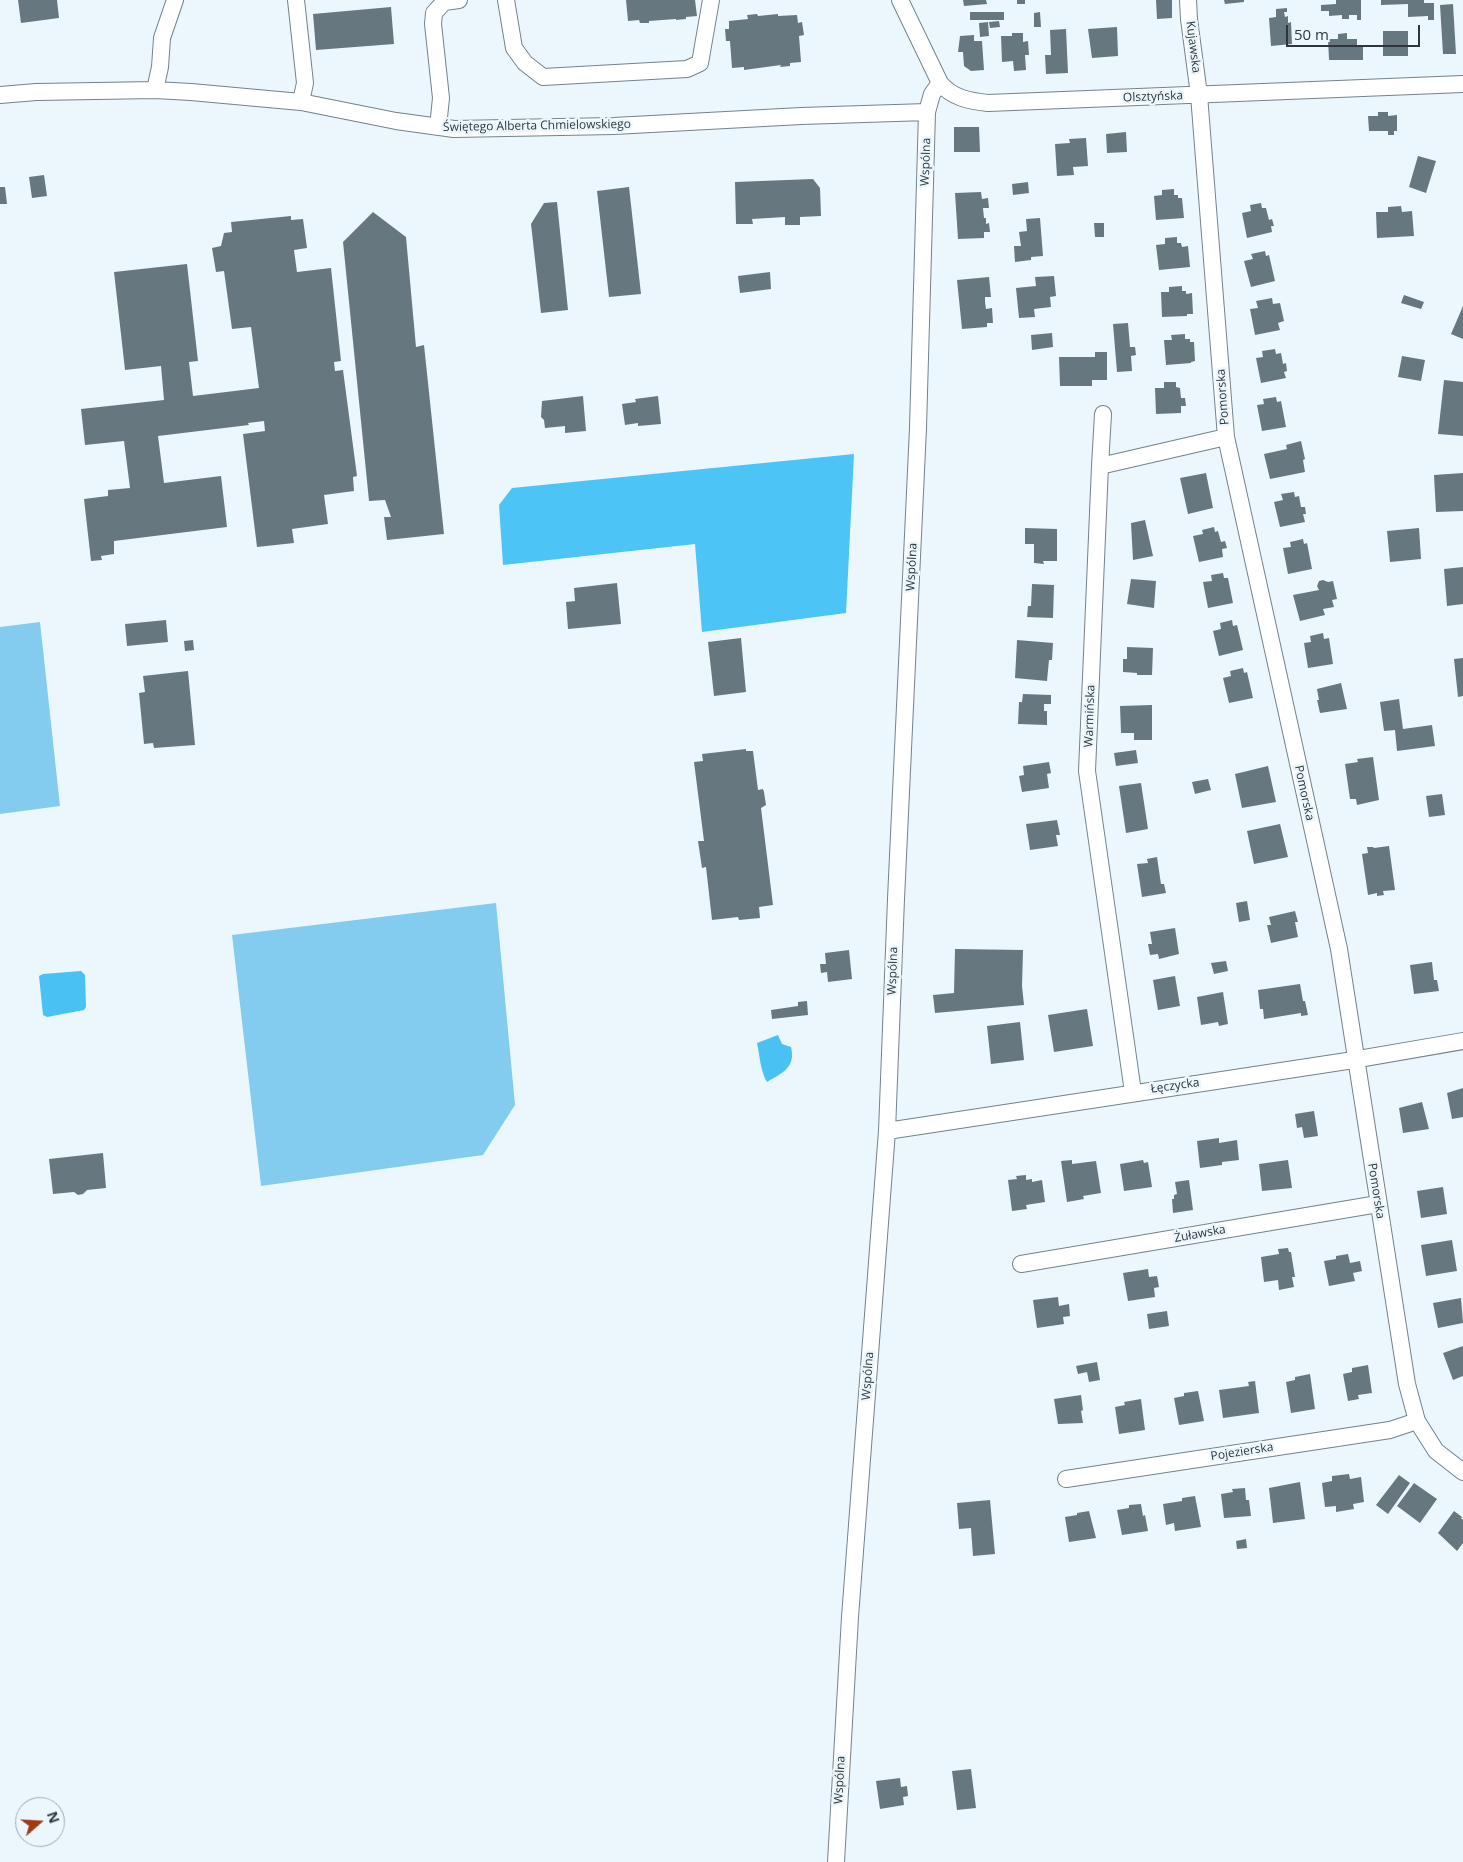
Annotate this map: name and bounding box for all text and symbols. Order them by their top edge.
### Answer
scale bar [1288,15,1422,47]
street label: Kujawska [1183,20,1203,74]
text: 50 m [1294,24,1329,44]
street label: Olsztyńska [1123,89,1183,105]
street label: Świętego Alberta Chmielowskiego [443,117,631,135]
street label: Wspólna [918,138,934,186]
street label: Pomorska [1214,368,1232,426]
street label: Wspólna [904,542,920,592]
street label: Warmińska [1082,684,1098,748]
street label: Pomorska [1291,764,1317,822]
street label: Wspólna [885,947,901,995]
street label: Łęczycka [1150,1075,1200,1097]
street label: Pomorska [1364,1162,1388,1220]
street label: Żuławska [1173,1222,1227,1246]
street label: Wspólna [859,1351,877,1401]
street label: Pojezierska [1210,1440,1274,1464]
street label: Wspólna [832,1755,848,1805]
north arrow [15,1797,65,1847]
text: N [43,1809,65,1826]

